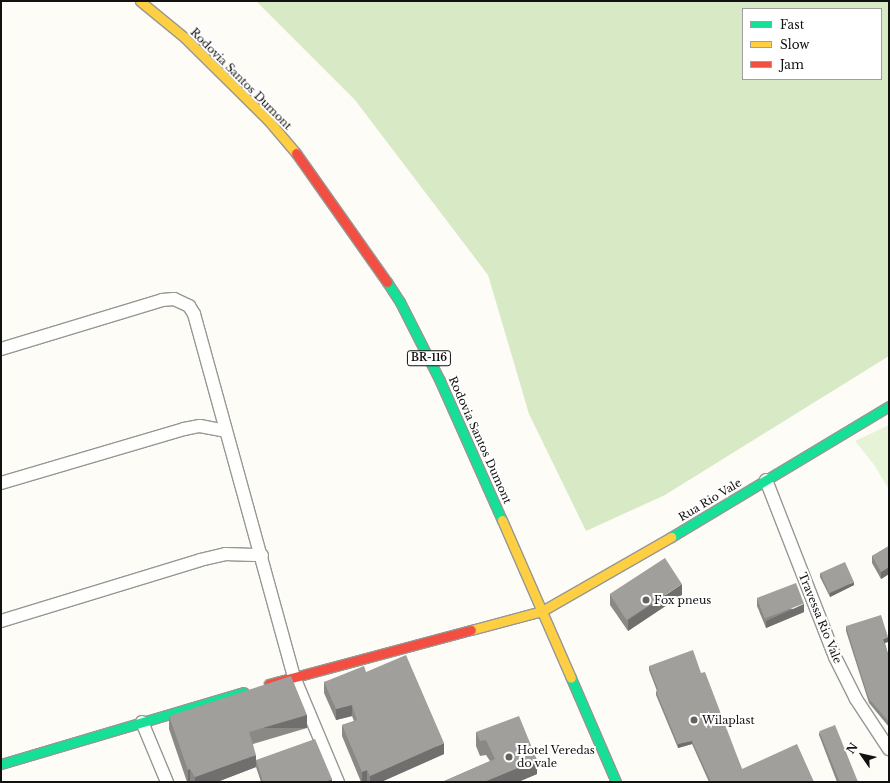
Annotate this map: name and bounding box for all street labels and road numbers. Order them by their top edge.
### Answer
street label: Rodovia Santos Dumont [188,26,294,132]
road number: BR-116 [406,350,452,366]
street label: Rodovia Santos Dumont [446,374,514,506]
street label: Rua Rio Vale [676,476,744,524]
street label: Travessa Rio Vale [796,570,844,666]

